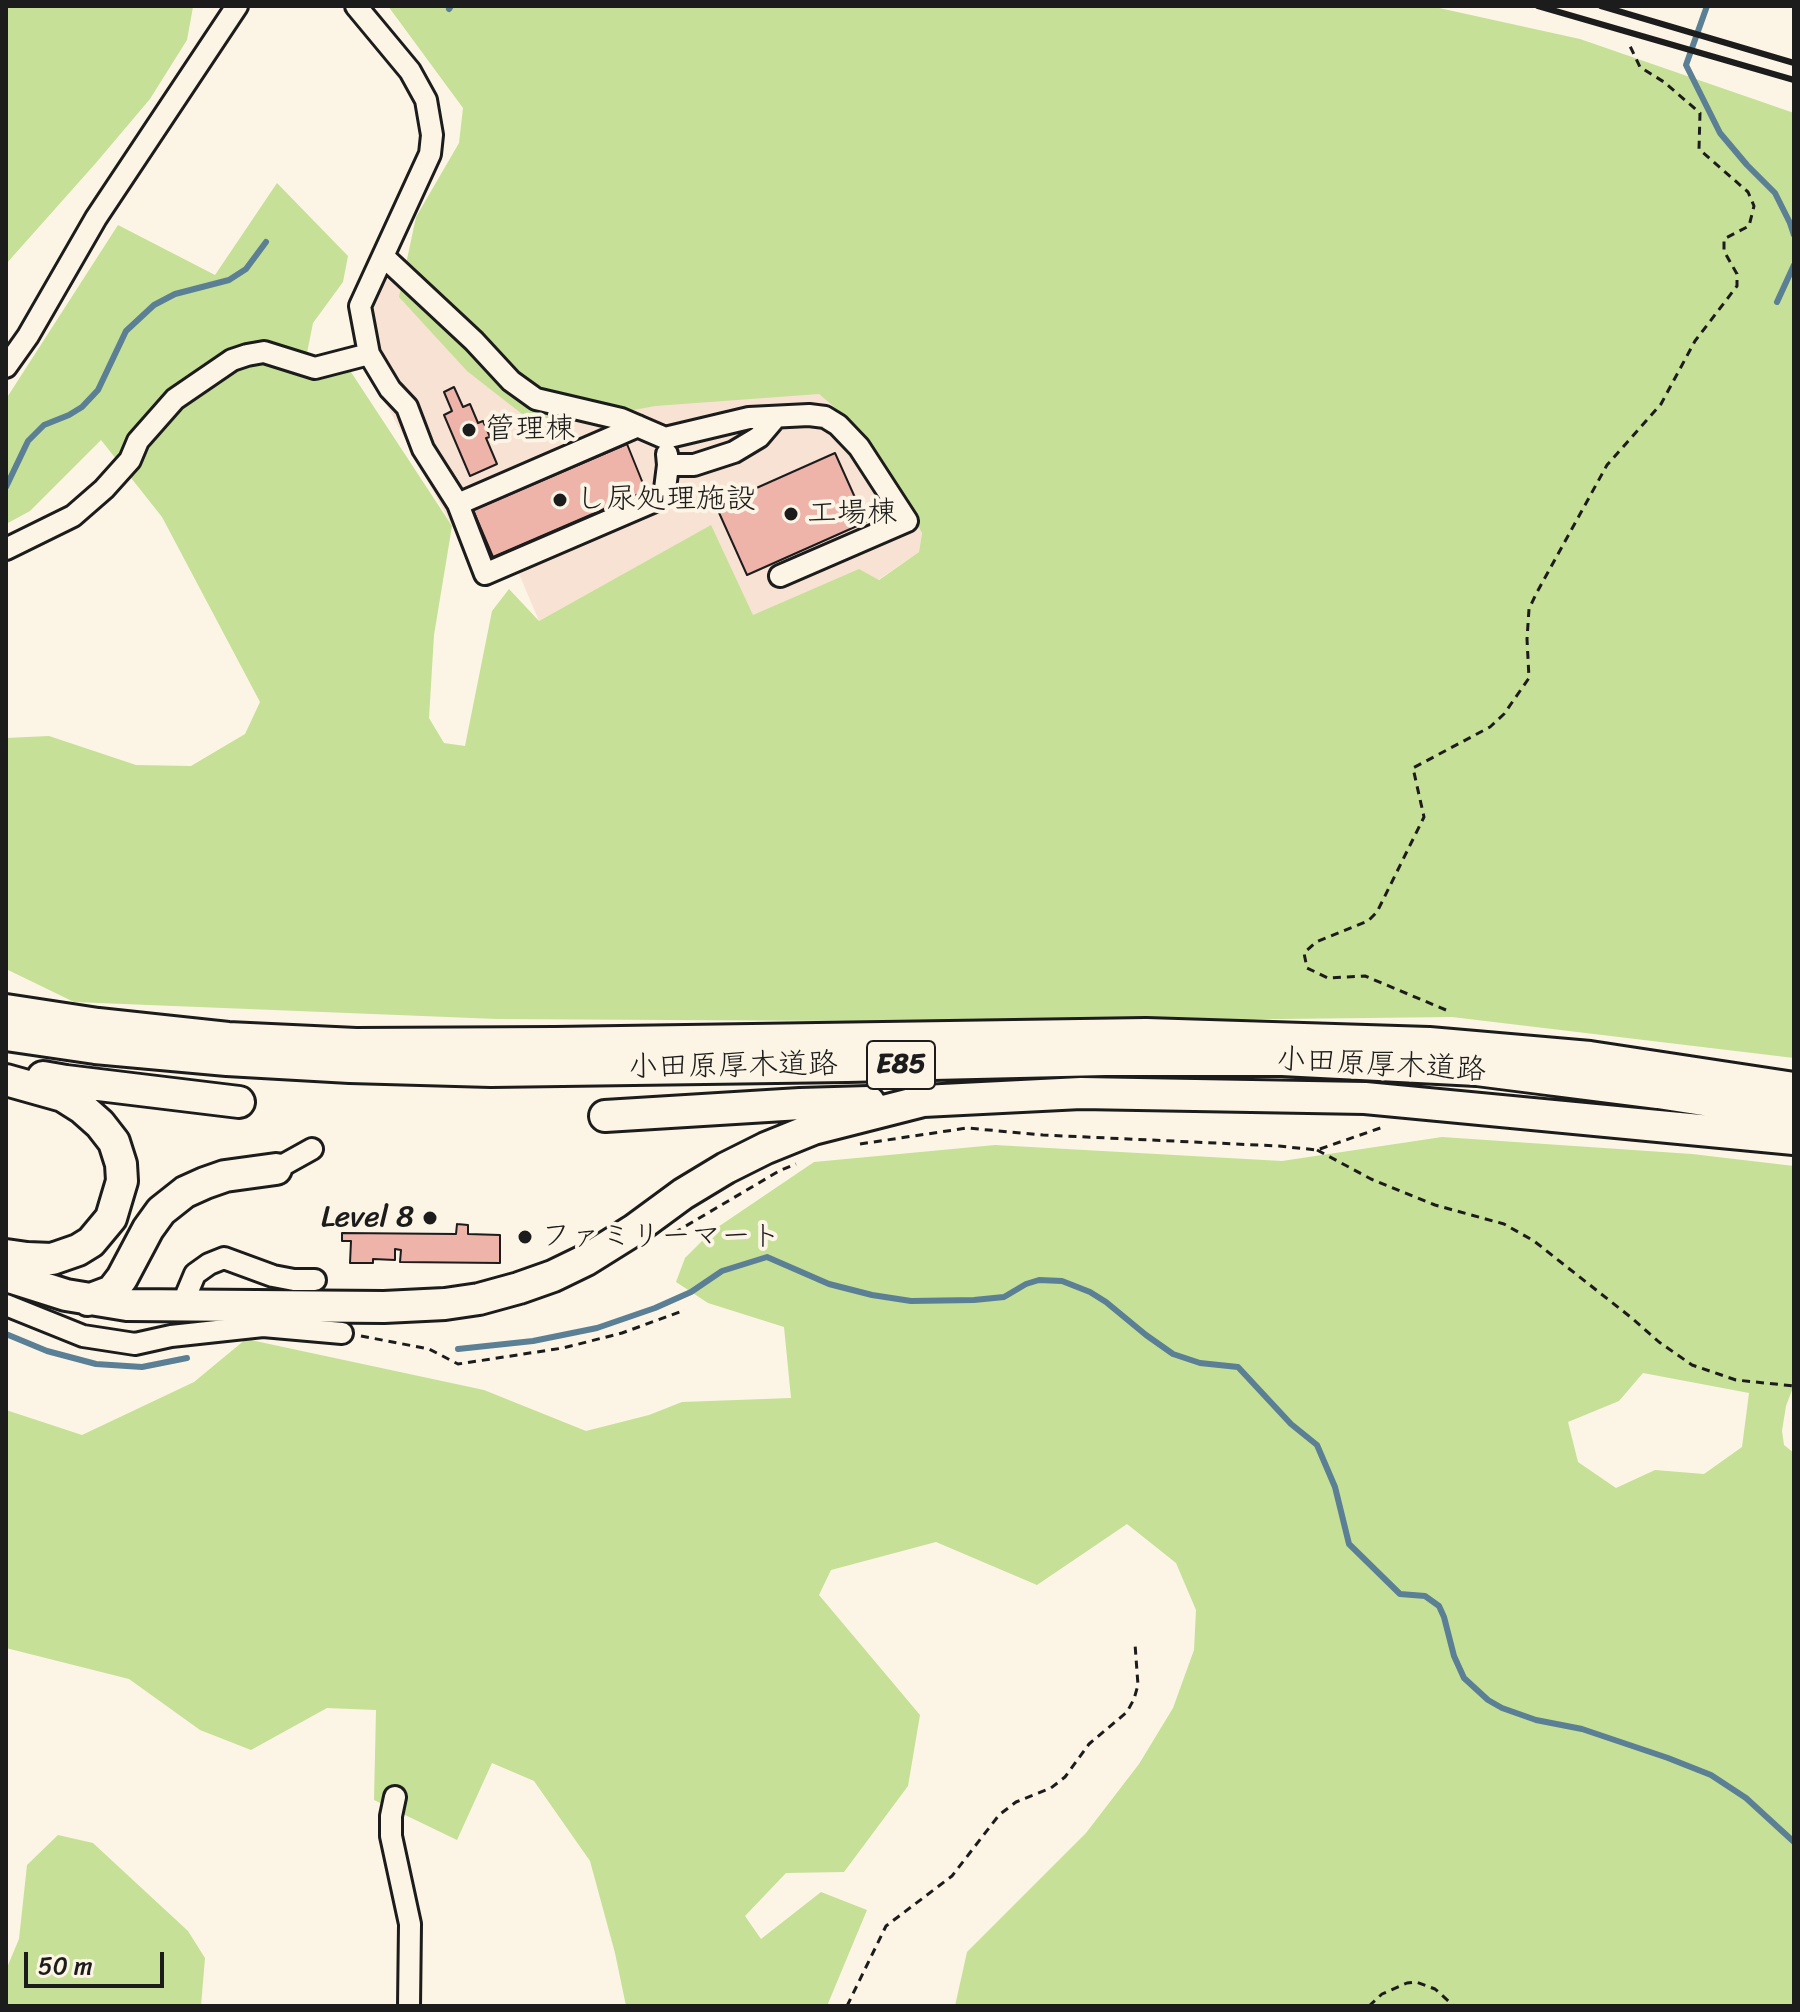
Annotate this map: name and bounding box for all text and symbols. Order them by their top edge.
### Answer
place label: 管理棟 [485,412,575,448]
marker: 管理棟 [460,421,478,439]
place label: し尿処理施設 [576,482,756,518]
marker: し尿処理施設 [551,491,569,509]
place label: 工場棟 [807,496,897,532]
marker: 工場棟 [782,505,800,523]
road number: E85 [867,1041,935,1089]
street label: 小田原厚木道路 [1275,1043,1487,1089]
street label: 小田原厚木道路 [628,1047,838,1087]
place label: Level 8 [321,1200,414,1236]
marker: Level 8 [421,1209,439,1227]
place label: ファミリーマート [541,1219,781,1255]
marker: ファミリーマート [516,1228,534,1246]
scale bar [28,1936,168,1986]
text: 50 m [38,1945,93,1987]

